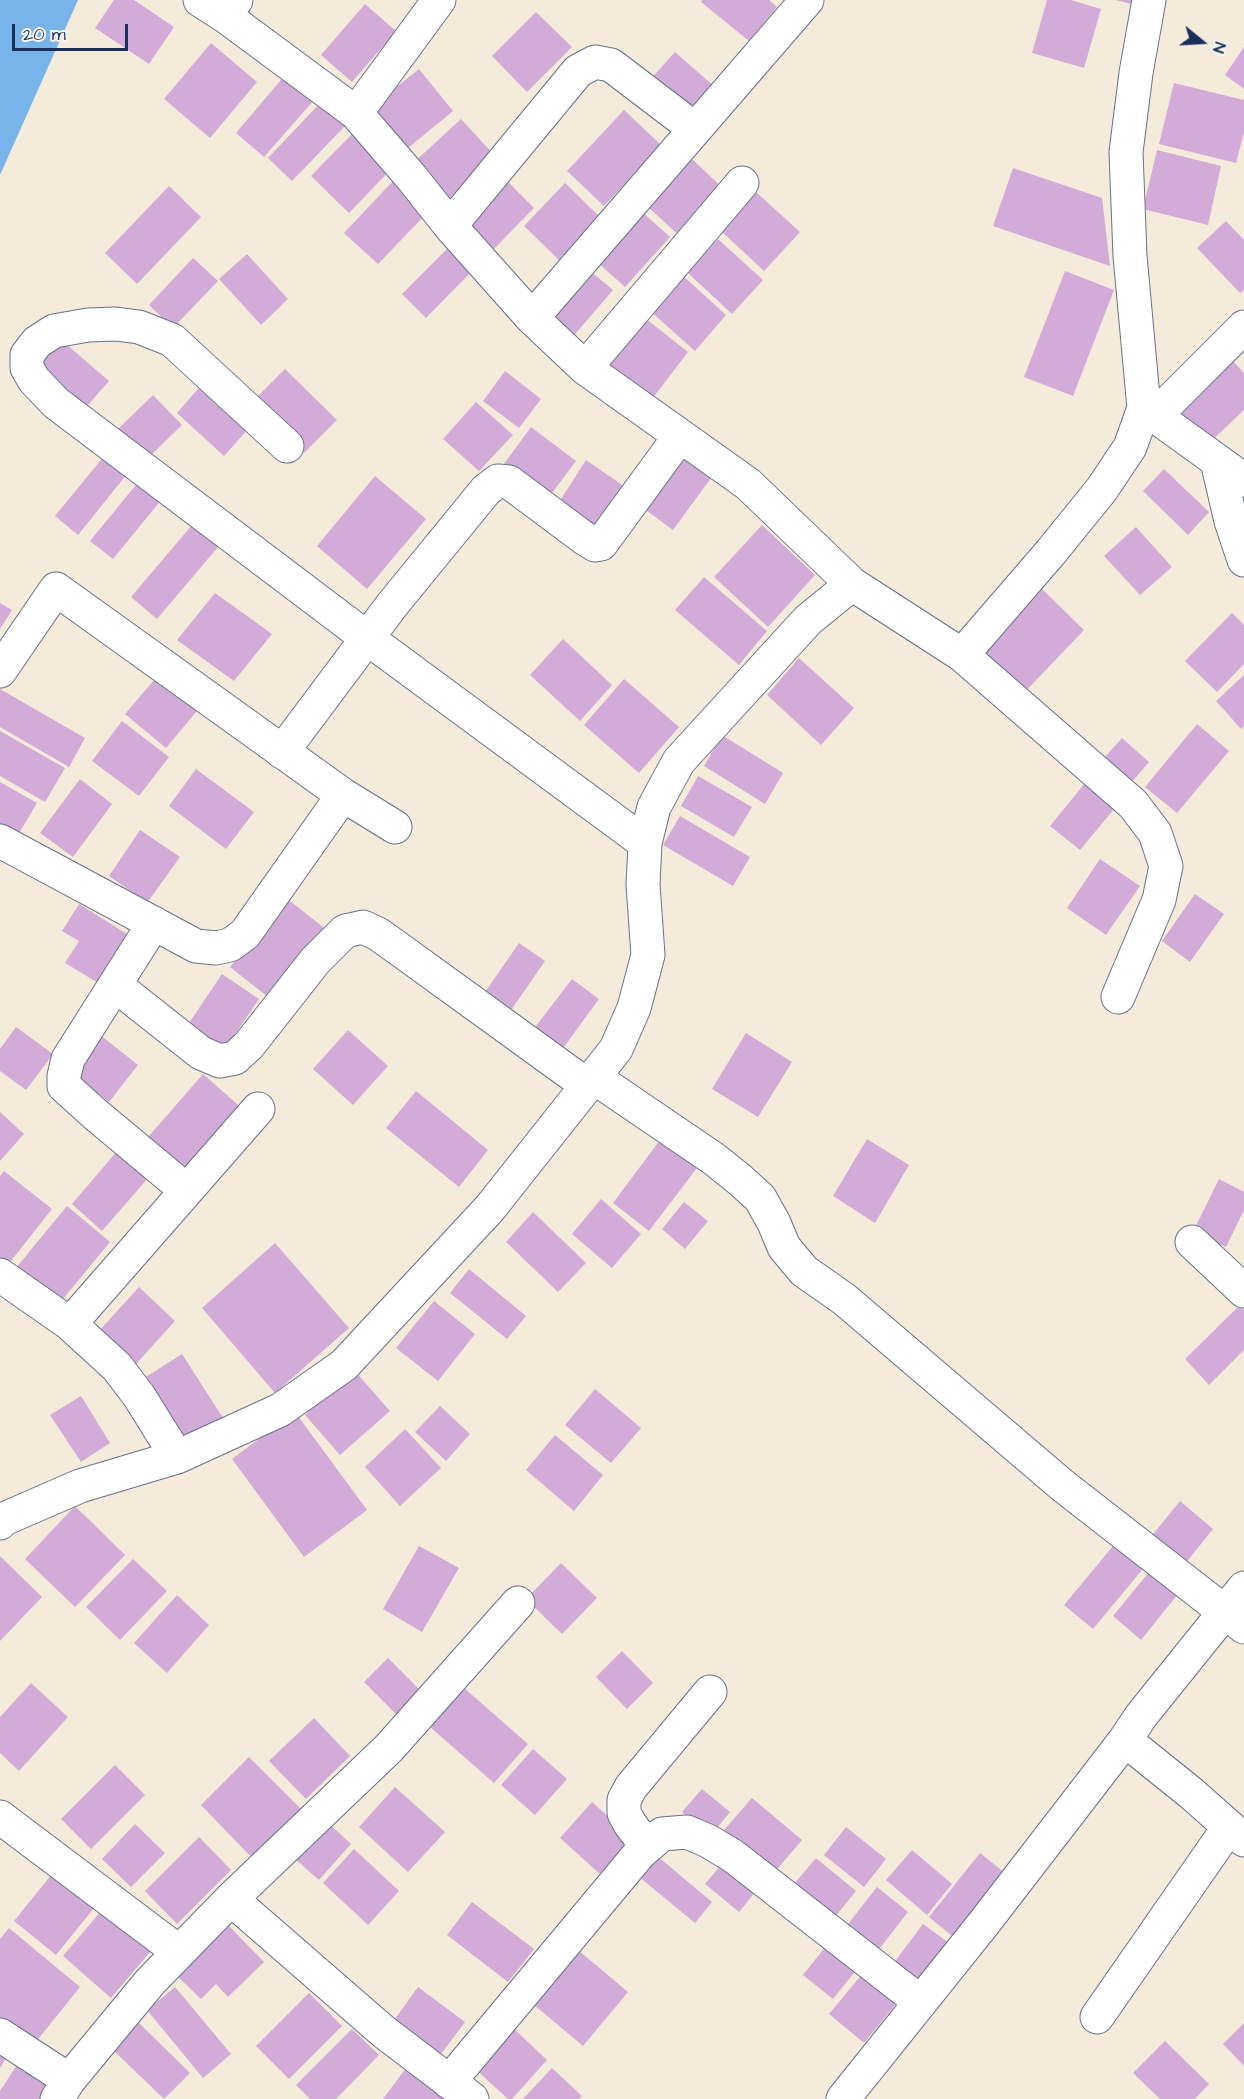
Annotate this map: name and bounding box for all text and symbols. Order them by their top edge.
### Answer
scale bar [15,12,130,50]
north arrow [1172,12,1232,72]
text: 20 m [23,22,66,47]
text: N [1207,39,1231,56]

